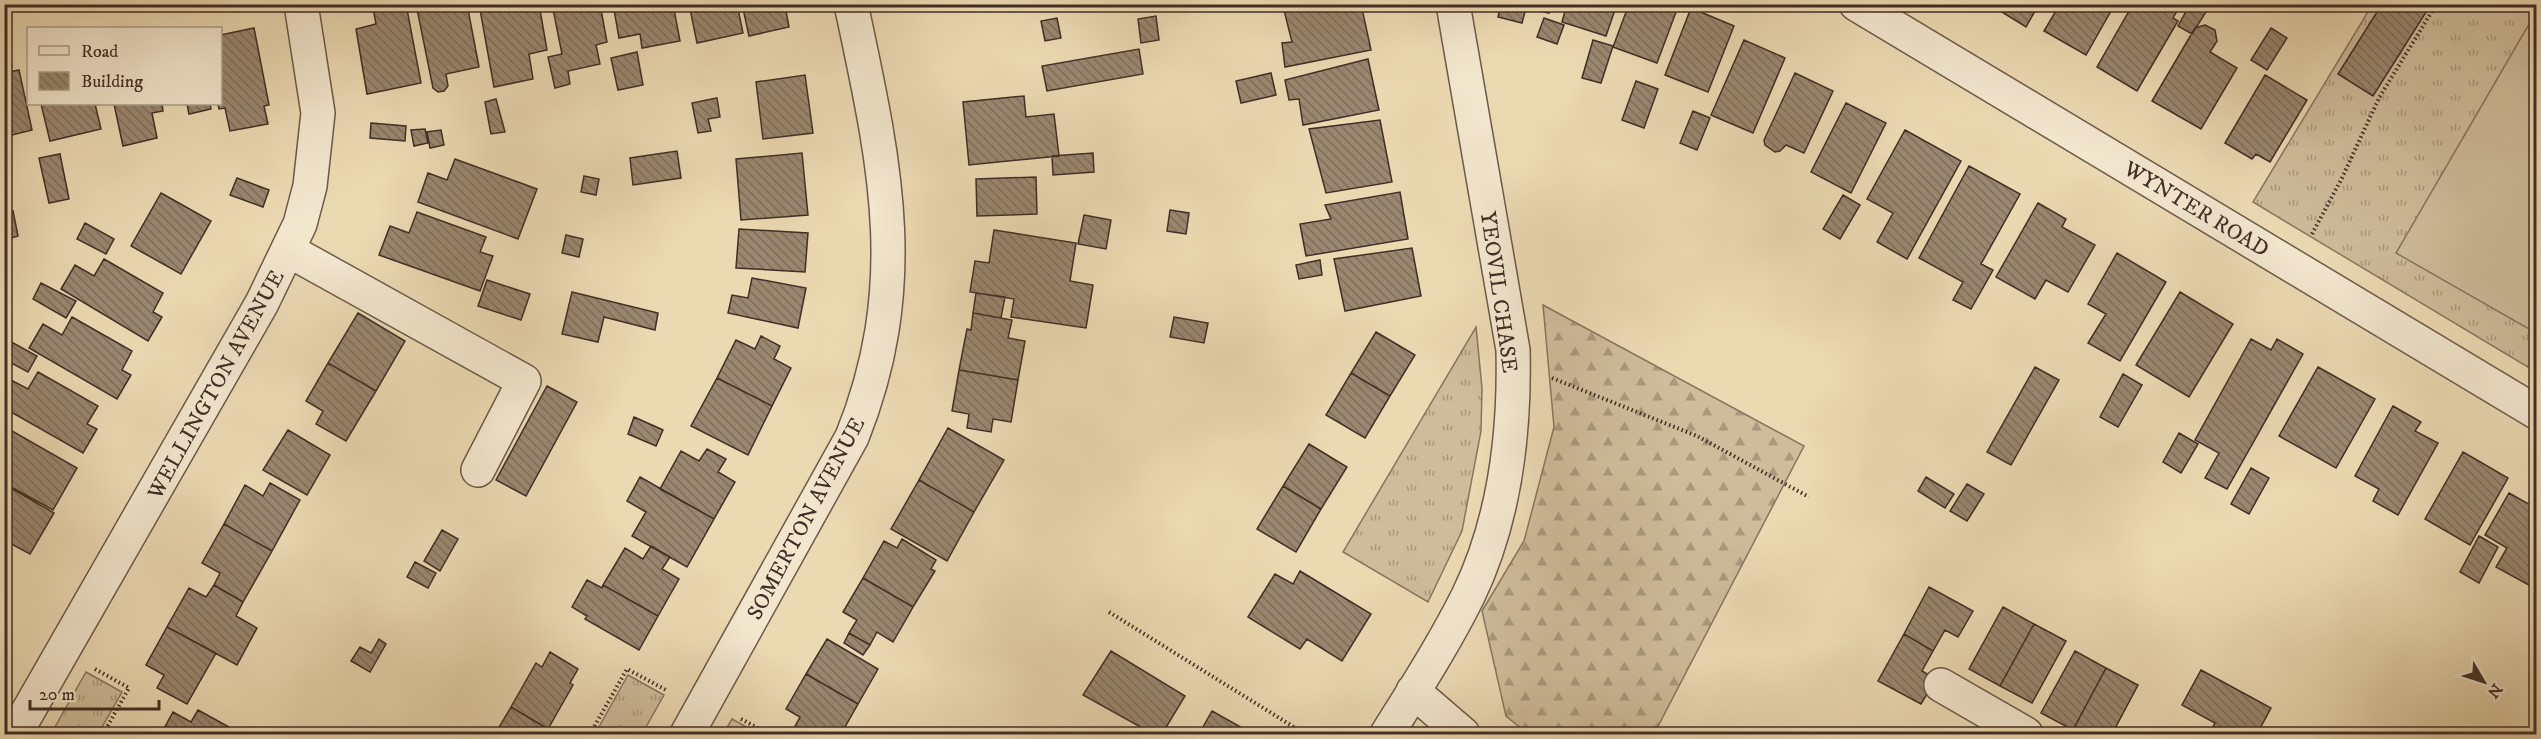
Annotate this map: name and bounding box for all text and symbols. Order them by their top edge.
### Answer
legend [27,27,222,105]
text: Road [81,41,118,63]
text: Building [81,71,143,93]
street label: WYNTER ROAD [2118,155,2274,263]
street label: YEOVIL CHASE [1474,210,1523,375]
street label: WELLINGTON AVENUE [141,265,291,505]
street label: SOMERTON AVENUE [741,413,871,625]
north arrow [2454,652,2514,712]
scale bar [30,673,159,711]
text: N [2483,679,2507,702]
text: 20 m [39,684,75,706]

